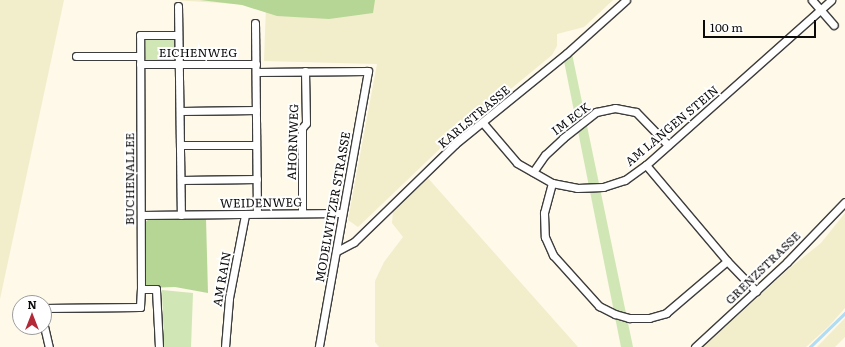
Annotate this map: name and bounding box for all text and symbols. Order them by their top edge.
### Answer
scale bar [705,12,818,38]
text: 100 m [710,18,743,36]
street label: EICHENWEG [159,46,237,60]
street label: KARLSTRASSE [435,83,513,151]
street label: AM LANGEN STEIN [623,83,721,169]
street label: IM ECK [549,100,593,138]
street label: AHORNWEG [284,104,302,180]
street label: MODELWITZER STRASSE [313,130,353,284]
street label: BUCHENALLEE [123,133,137,225]
street label: WEIDENWEG [220,195,302,211]
street label: GRENZSTRASSE [723,229,803,307]
street label: AM RAIN [210,250,234,308]
north arrow [12,295,52,335]
text: N [27,296,37,312]

